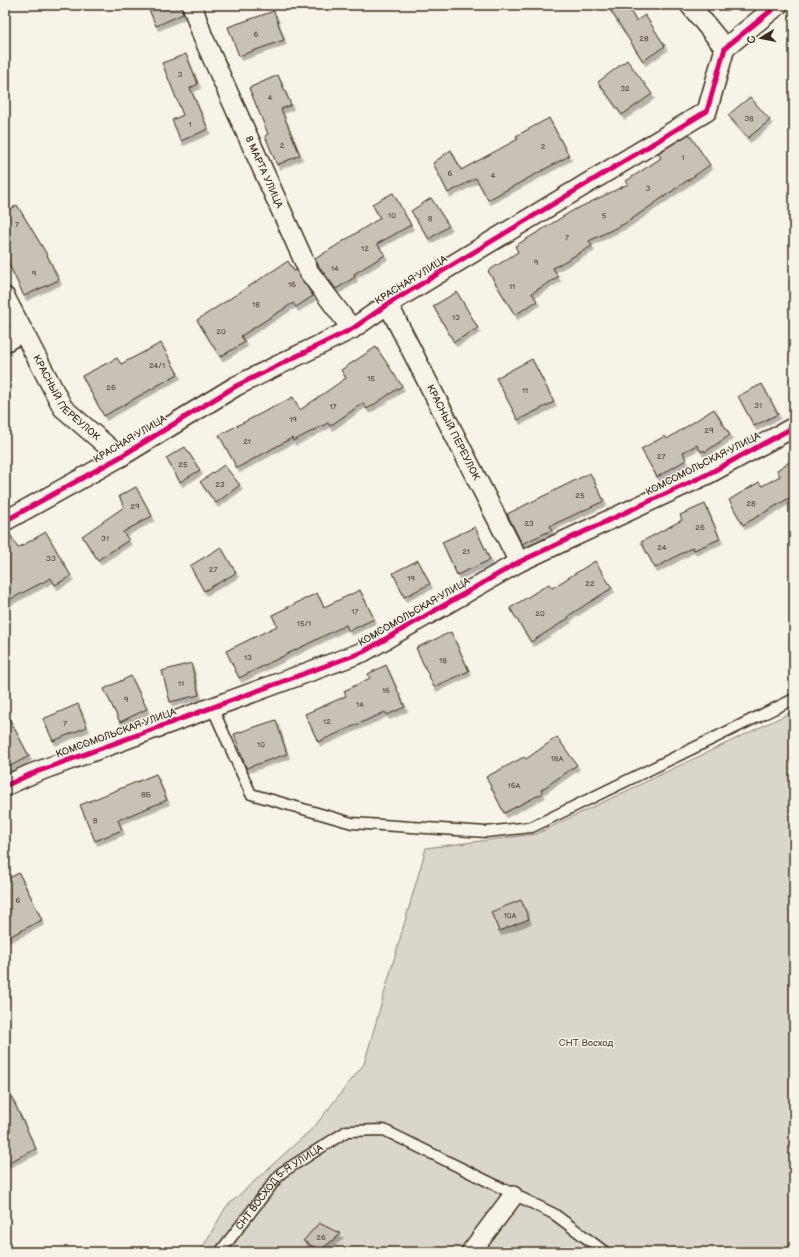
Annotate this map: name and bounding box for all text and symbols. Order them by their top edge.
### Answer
north arrow [741,18,781,58]
house number: 6 [254,30,259,39]
house number: 28 [639,34,649,43]
text: С [745,34,759,45]
house number: 3 [178,70,183,79]
house number: 32 [620,84,630,93]
house number: 4 [268,93,273,102]
house number: 38 [744,114,754,123]
house number: 1 [188,120,192,129]
street label: 8 МАРТА УЛИЦА [242,134,286,211]
house number: 2 [280,141,285,150]
house number: 2 [541,142,546,151]
house number: 1 [681,153,685,162]
house number: 6 [448,169,453,178]
house number: 4 [491,171,496,180]
house number: 3 [646,184,651,193]
house number: 10 [388,211,396,220]
house number: 5 [602,211,607,220]
house number: 8 [428,214,433,223]
house number: 7 [15,220,19,229]
house number: 7 [565,233,569,242]
house number: 12 [361,244,369,253]
street label: КРАСНАЯ УЛИЦА [373,252,450,307]
house number: 9 [534,258,539,267]
house number: 14 [331,264,339,273]
house number: 9 [32,269,37,278]
house number: 16 [288,280,296,289]
house number: 11 [509,282,515,291]
house number: 18 [252,300,260,309]
house number: 13 [452,313,460,322]
house number: 20 [216,327,226,336]
street label: КРАСНЫЙ ПЕРЕУЛОК [30,353,103,443]
house number: 24/1 [149,361,165,370]
house number: 15 [367,374,375,383]
house number: 26 [106,383,116,392]
street label: КРАСНЫЙ ПЕРЕУЛОК [424,383,483,483]
house number: 11 [522,386,528,395]
house number: 31 [754,401,762,410]
house number: 17 [329,402,337,411]
street label: КРАСНАЯ УЛИЦА [91,412,169,465]
house number: 19 [289,415,297,424]
house number: 29 [704,426,714,435]
street label: КОМСОМОЛЬСКАЯ УЛИЦА [644,429,763,498]
house number: 21 [243,437,251,446]
house number: 27 [657,452,665,461]
house number: 25 [178,460,188,469]
house number: 23 [215,480,225,489]
house number: 25 [575,491,585,500]
house number: 28 [746,499,756,508]
house number: 29 [130,502,140,511]
house number: 23 [524,519,534,528]
house number: 26 [695,523,705,532]
house number: 31 [101,534,109,543]
house number: 24 [657,543,667,552]
house number: 21 [462,547,470,556]
house number: 33 [46,554,56,563]
house number: 27 [209,565,217,574]
house number: 19 [407,574,415,583]
street label: КОМСОМОЛЬСКАЯ УЛИЦА [356,575,473,649]
house number: 22 [585,579,595,588]
house number: 17 [351,607,359,616]
house number: 20 [535,609,545,618]
house number: 15/1 [297,619,311,628]
house number: 13 [244,653,252,662]
house number: 18 [439,656,447,665]
house number: 11 [178,679,184,688]
house number: 16 [382,686,390,695]
house number: 9 [124,695,129,704]
house number: 14 [356,700,364,709]
street label: КОМСОМОЛЬСКАЯ УЛИЦА [54,705,179,760]
house number: 12 [323,717,331,726]
house number: 7 [63,719,67,728]
house number: 10 [257,740,265,749]
house number: 18А [551,754,563,763]
house number: 16А [508,781,521,790]
house number: 8Б [141,790,152,799]
house number: 8 [93,816,98,825]
house number: 6 [16,896,21,905]
house number: 10А [504,911,516,920]
park label: СНТ Восход [559,1037,613,1049]
street label: СНТ ВОСХОД 5-Я УЛИЦА [233,1141,326,1232]
house number: 26 [316,1233,326,1242]

